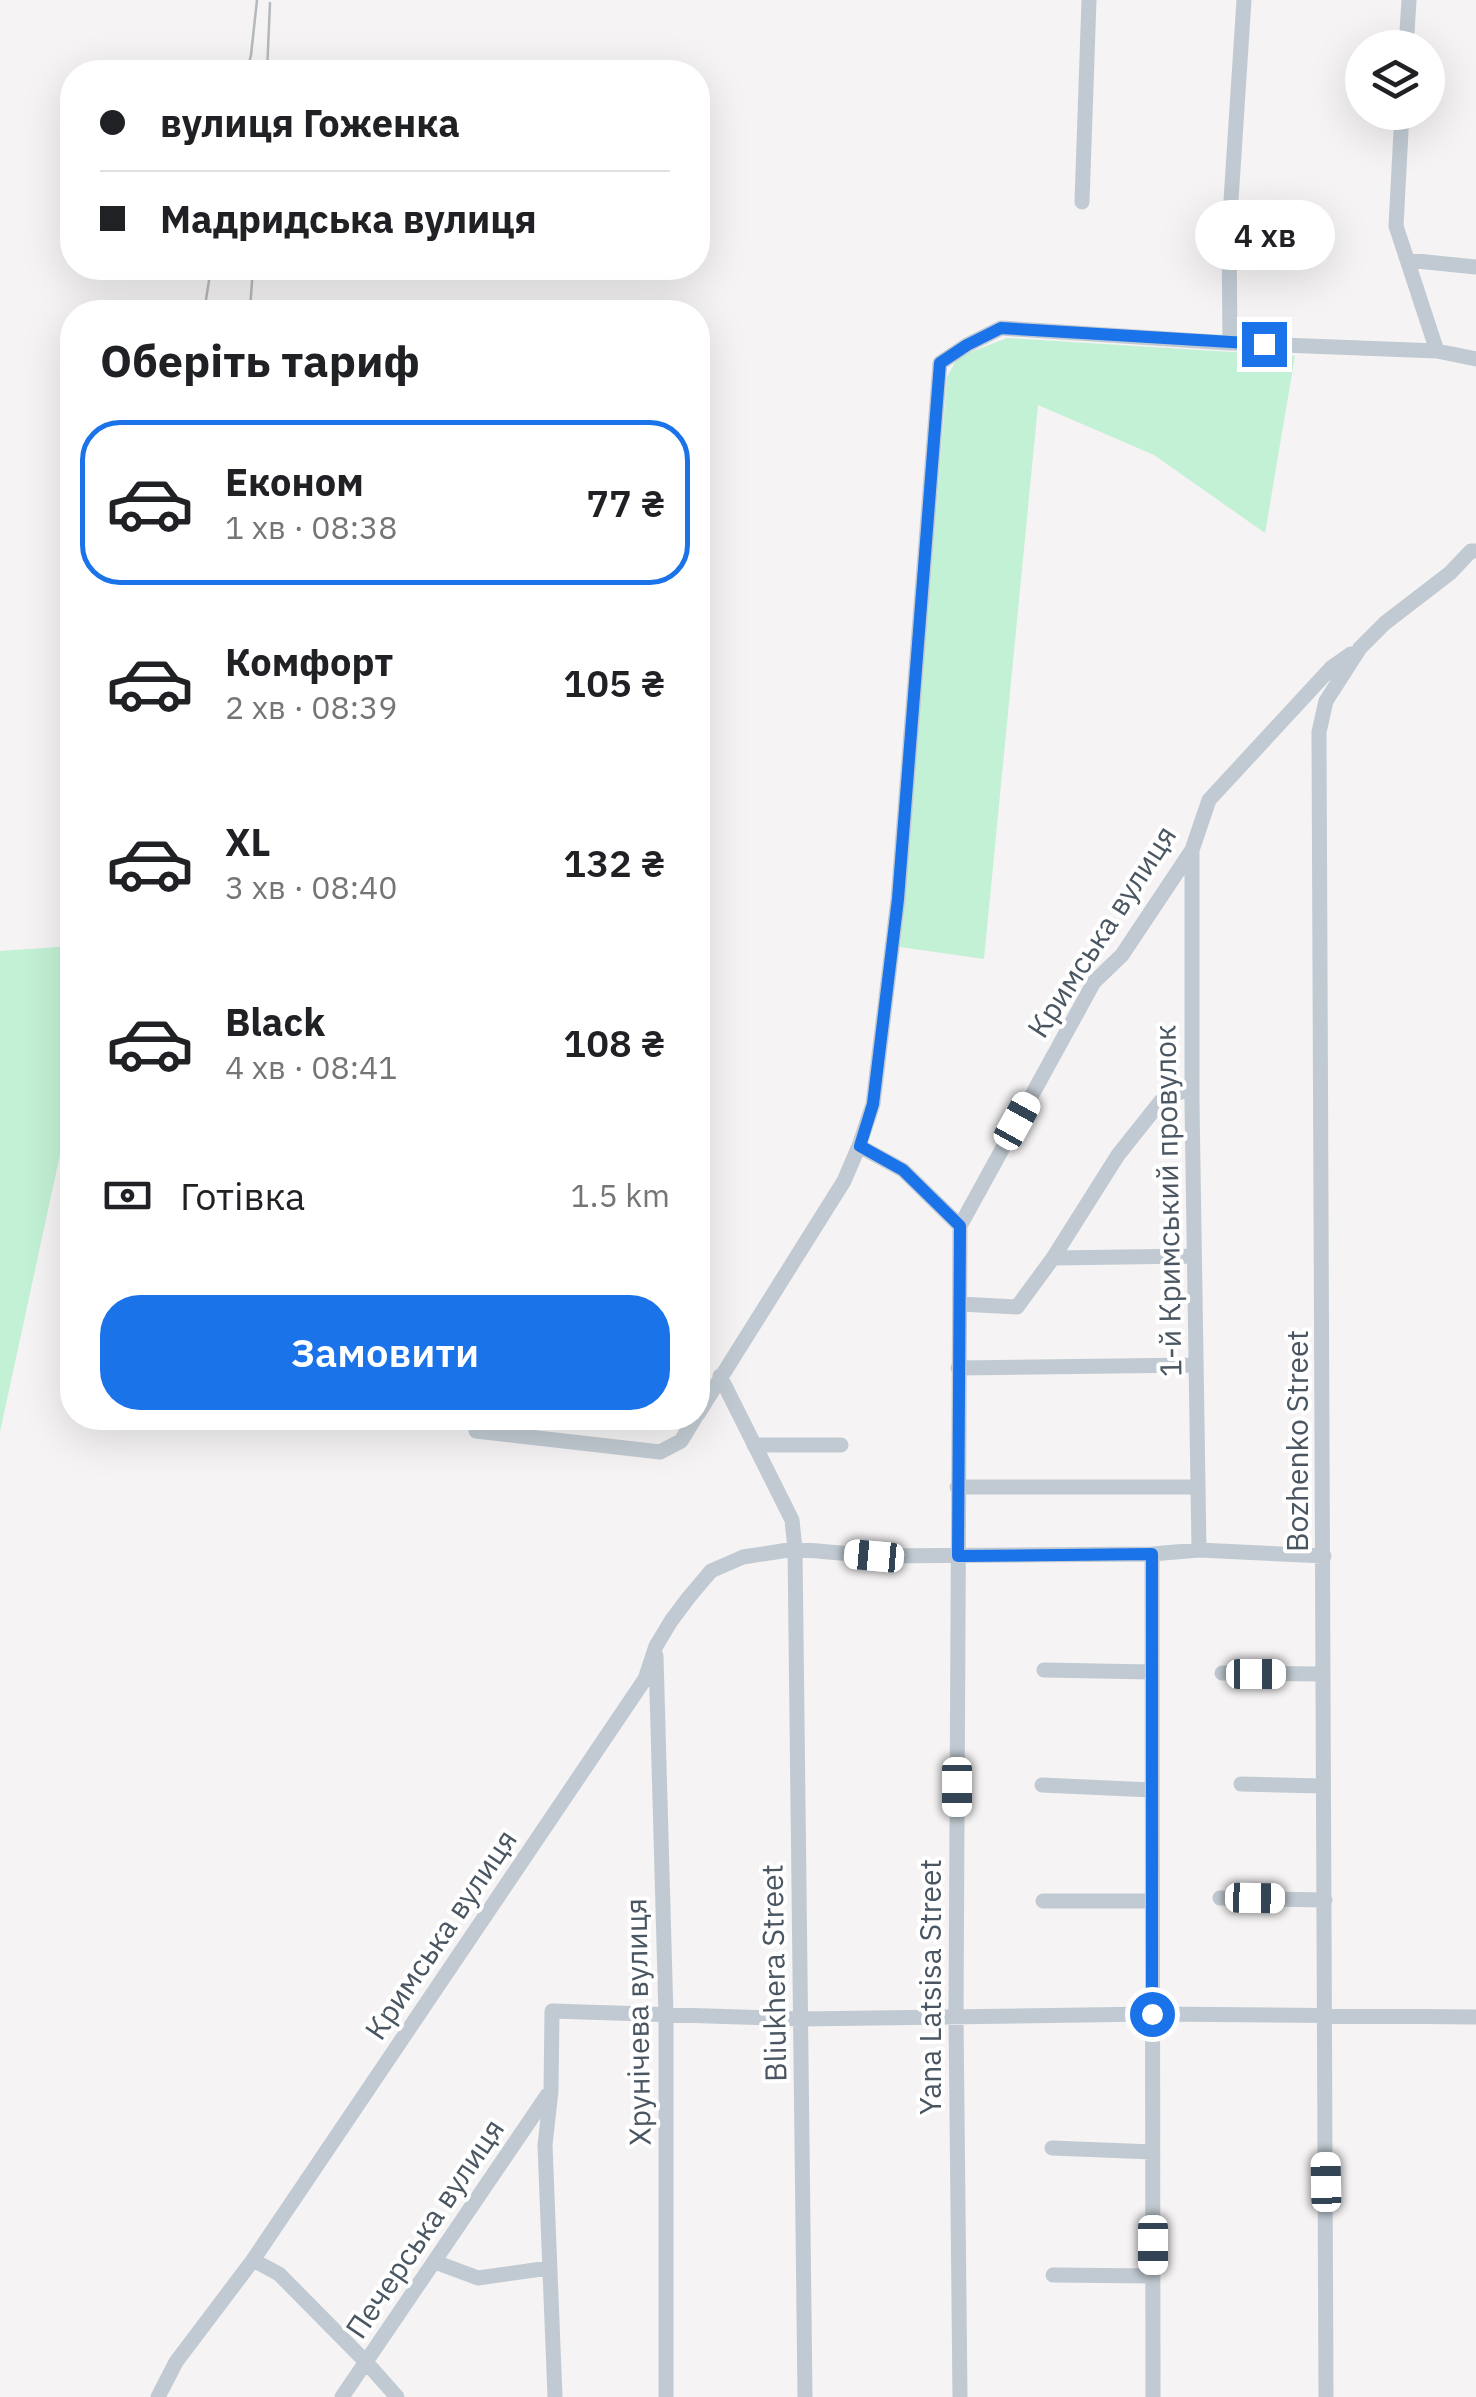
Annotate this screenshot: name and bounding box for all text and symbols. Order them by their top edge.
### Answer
map controls [1345,30,1445,130]
button: layers [1345,30,1445,130]
text: вулиця Гоженка [160,98,460,147]
text: Мадридська вулиця [160,194,537,243]
callout: 4 хв [1194,199,1334,269]
text: 4 хв [1234,214,1296,256]
route end [1242,322,1287,367]
text: Оберіть тариф [100,331,420,389]
text: Економ [225,457,364,506]
icon: car [105,458,195,548]
text: 77 ₴ [586,478,665,527]
text: 1 хв · 08:38 [225,506,398,548]
text: Комфорт [225,637,393,686]
icon: car [105,638,195,728]
text: 105 ₴ [563,658,665,707]
text: 2 хв · 08:39 [225,686,398,728]
text: XL [225,817,271,866]
street label: Кримська вулиця [1018,817,1184,1045]
icon: car [105,818,195,908]
text: 132 ₴ [563,838,665,887]
text: 3 хв · 08:40 [225,866,398,908]
text: Black [225,997,325,1046]
icon: car [105,998,195,1088]
text: 108 ₴ [563,1018,665,1067]
street label: 1-й Кримський провулок [1144,1024,1190,1378]
text: 4 хв · 08:41 [225,1046,398,1088]
car [989,1087,1045,1155]
icon: cash [100,1168,155,1223]
text: Готівка [180,1171,305,1220]
text: 1.5 km [571,1174,670,1216]
button: Замовити [100,1295,670,1410]
street label: Bozhenko Street [1277,1330,1316,1552]
car [843,1538,905,1574]
car [1226,1659,1286,1689]
car [942,1757,972,1817]
street label: Кримська вулиця [355,1821,525,2047]
street label: Yana Latsisa Street [910,1859,949,2115]
street label: Bliukhera Street [752,1864,794,2082]
car [1225,1882,1285,1914]
street label: Хрунічева вулиця [615,1898,659,2146]
route start [1130,1992,1175,2037]
street label: Печерська вулиця [336,2111,512,2345]
car [1310,2152,1342,2212]
car [1138,2215,1168,2275]

